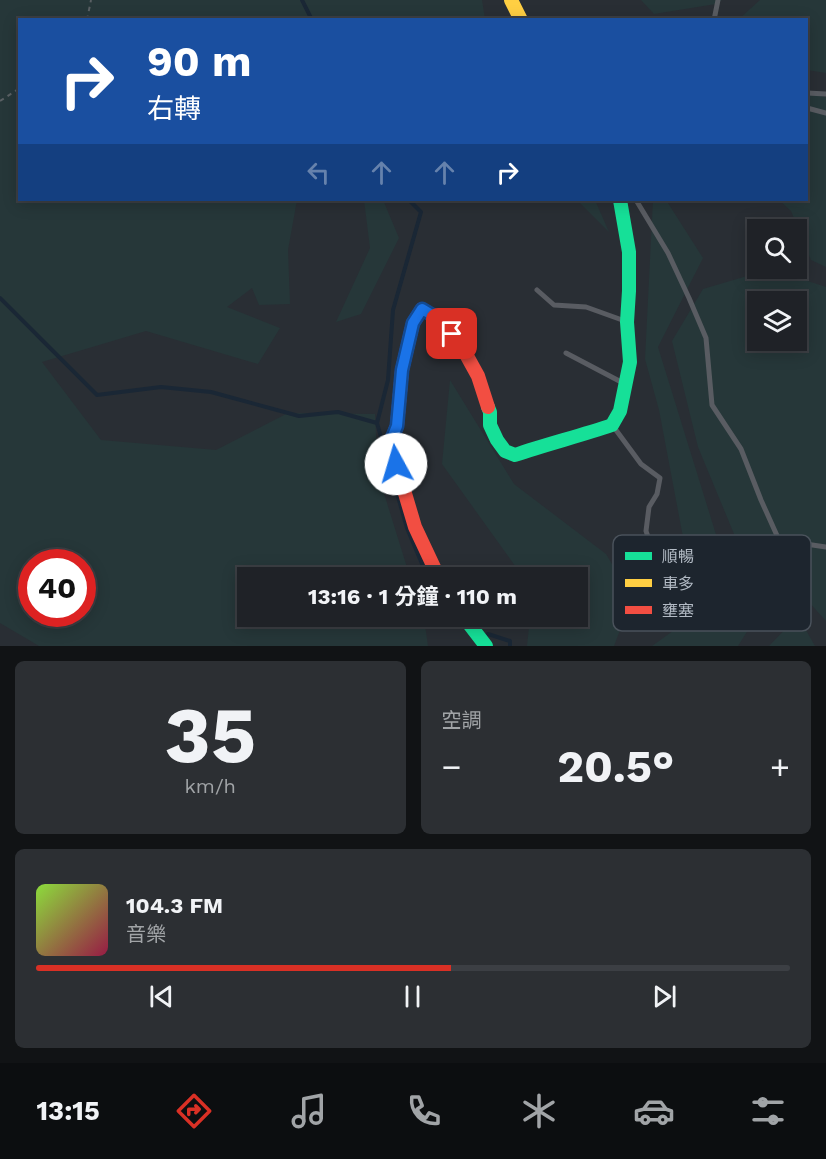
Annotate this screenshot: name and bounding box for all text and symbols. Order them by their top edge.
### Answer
text: 90 m [147,37,251,86]
icon: right [48,42,126,120]
text: 右轉 [147,93,201,125]
icon: left [302,156,335,189]
icon: ahead [365,156,398,189]
icon: ahead [428,156,461,189]
icon: right [491,156,524,189]
map controls [747,219,807,351]
button: search [747,219,807,279]
button: layers [747,291,807,351]
pin [426,308,477,359]
icon: arrive [435,317,468,350]
position arrow [364,432,428,496]
legend [613,535,811,631]
text: 順暢 [662,547,694,566]
speed limit sign: 40 [18,549,96,627]
text: 車多 [662,574,694,593]
text: 13:16 · 1 分鐘 · 110 m [308,584,517,609]
text: 壅塞 [662,601,694,620]
text: 35 [164,689,256,781]
text: 空調 [442,708,482,732]
text: 20.5° [557,740,674,793]
text: − [442,747,461,786]
text: + [770,747,790,786]
text: km/h [184,774,236,798]
text: 104.3 FM [126,893,223,918]
text: 音樂 [126,922,166,946]
icon: previous [145,980,178,1013]
icon: pause [396,980,429,1013]
icon: next [648,980,681,1013]
icon: directions [173,1090,215,1132]
icon: music [288,1090,330,1132]
icon: phone [403,1090,445,1132]
icon: climate [518,1090,560,1132]
icon: car [633,1090,675,1132]
icon: filters [747,1090,789,1132]
text: 13:15 [36,1095,100,1127]

